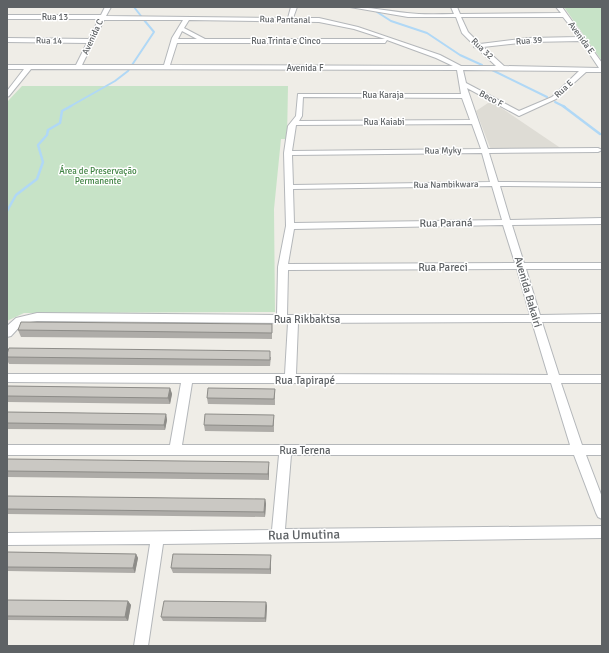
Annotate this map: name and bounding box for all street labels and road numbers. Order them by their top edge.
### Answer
street label: Rua 13 [42,12,68,23]
street label: Rua Pantanal [259,14,311,26]
street label: Avenida C [80,17,106,57]
street label: Avenida E [566,20,596,56]
street label: Rua 14 [36,35,62,47]
street label: Rua 39 [515,35,543,47]
street label: Rua Trinta e Cinco [251,36,321,47]
street label: Rua 32 [469,36,496,62]
street label: Avenida F [286,63,324,74]
street label: Rua E [552,78,576,100]
street label: Beco F [477,88,505,110]
street label: Rua Karaja [362,90,404,101]
street label: Rua Kaiabi [364,117,404,128]
street label: Rua Myky [424,145,462,157]
street label: Rua Nambikwara [413,179,479,191]
street label: Rua Paraná [419,216,473,230]
street label: Avenida Bakairi [512,255,544,329]
street label: Rua Pareci [418,261,468,274]
street label: Rua Rikbaktsa [274,313,341,326]
street label: Rua Tapirapé [275,374,335,387]
street label: Rua Terena [279,444,331,457]
street label: Rua Umutina [268,526,340,544]

